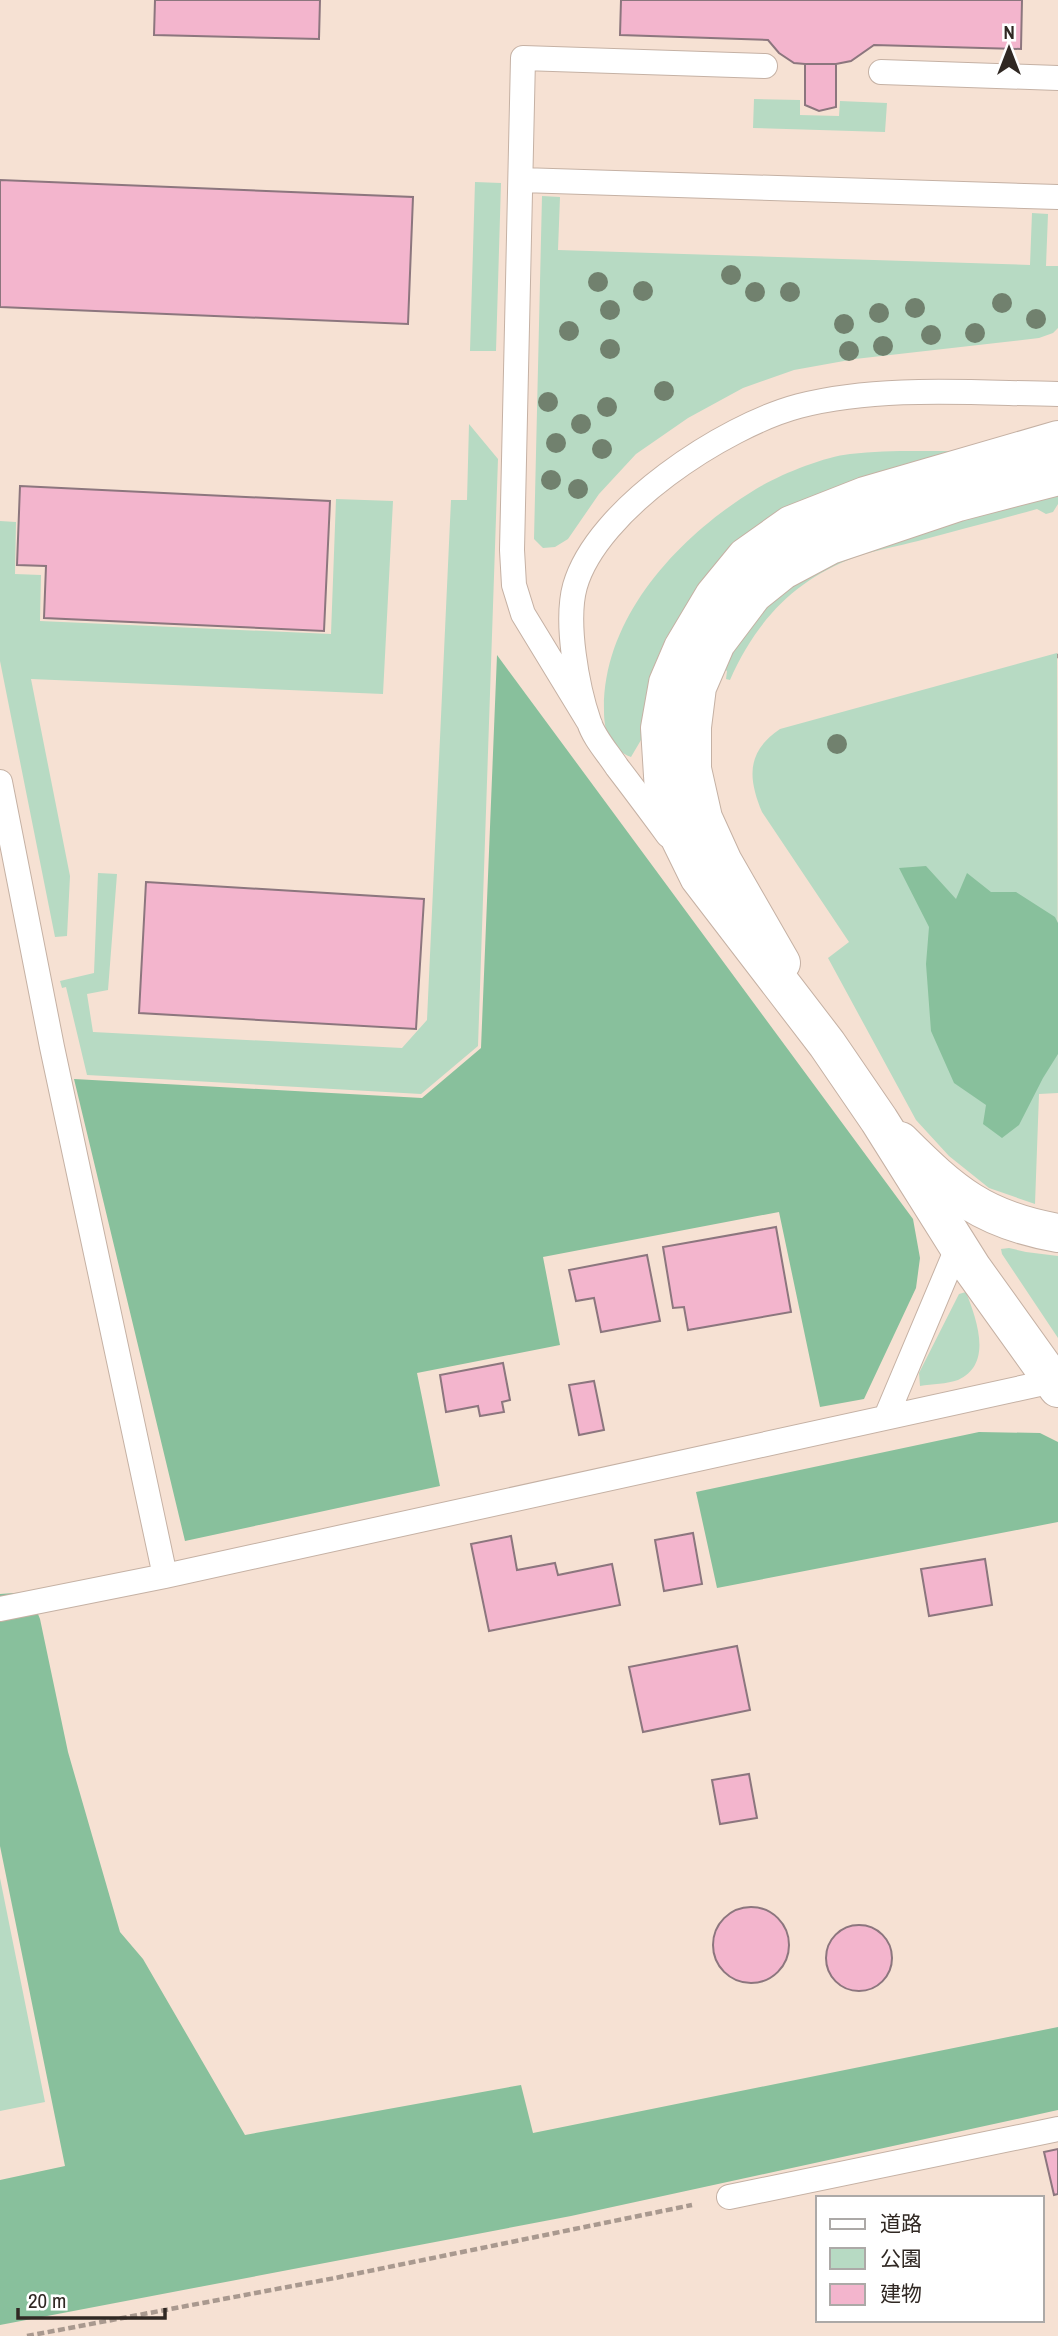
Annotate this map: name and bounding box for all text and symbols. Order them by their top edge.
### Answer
north arrow [974,14,1044,84]
text: N [1003,19,1015,45]
legend [816,2196,1044,2322]
text: 道路 [880,2209,922,2238]
text: 公園 [880,2244,922,2273]
scale bar [18,2276,164,2320]
text: 建物 [880,2279,922,2308]
text: 20 m [28,2286,66,2315]

